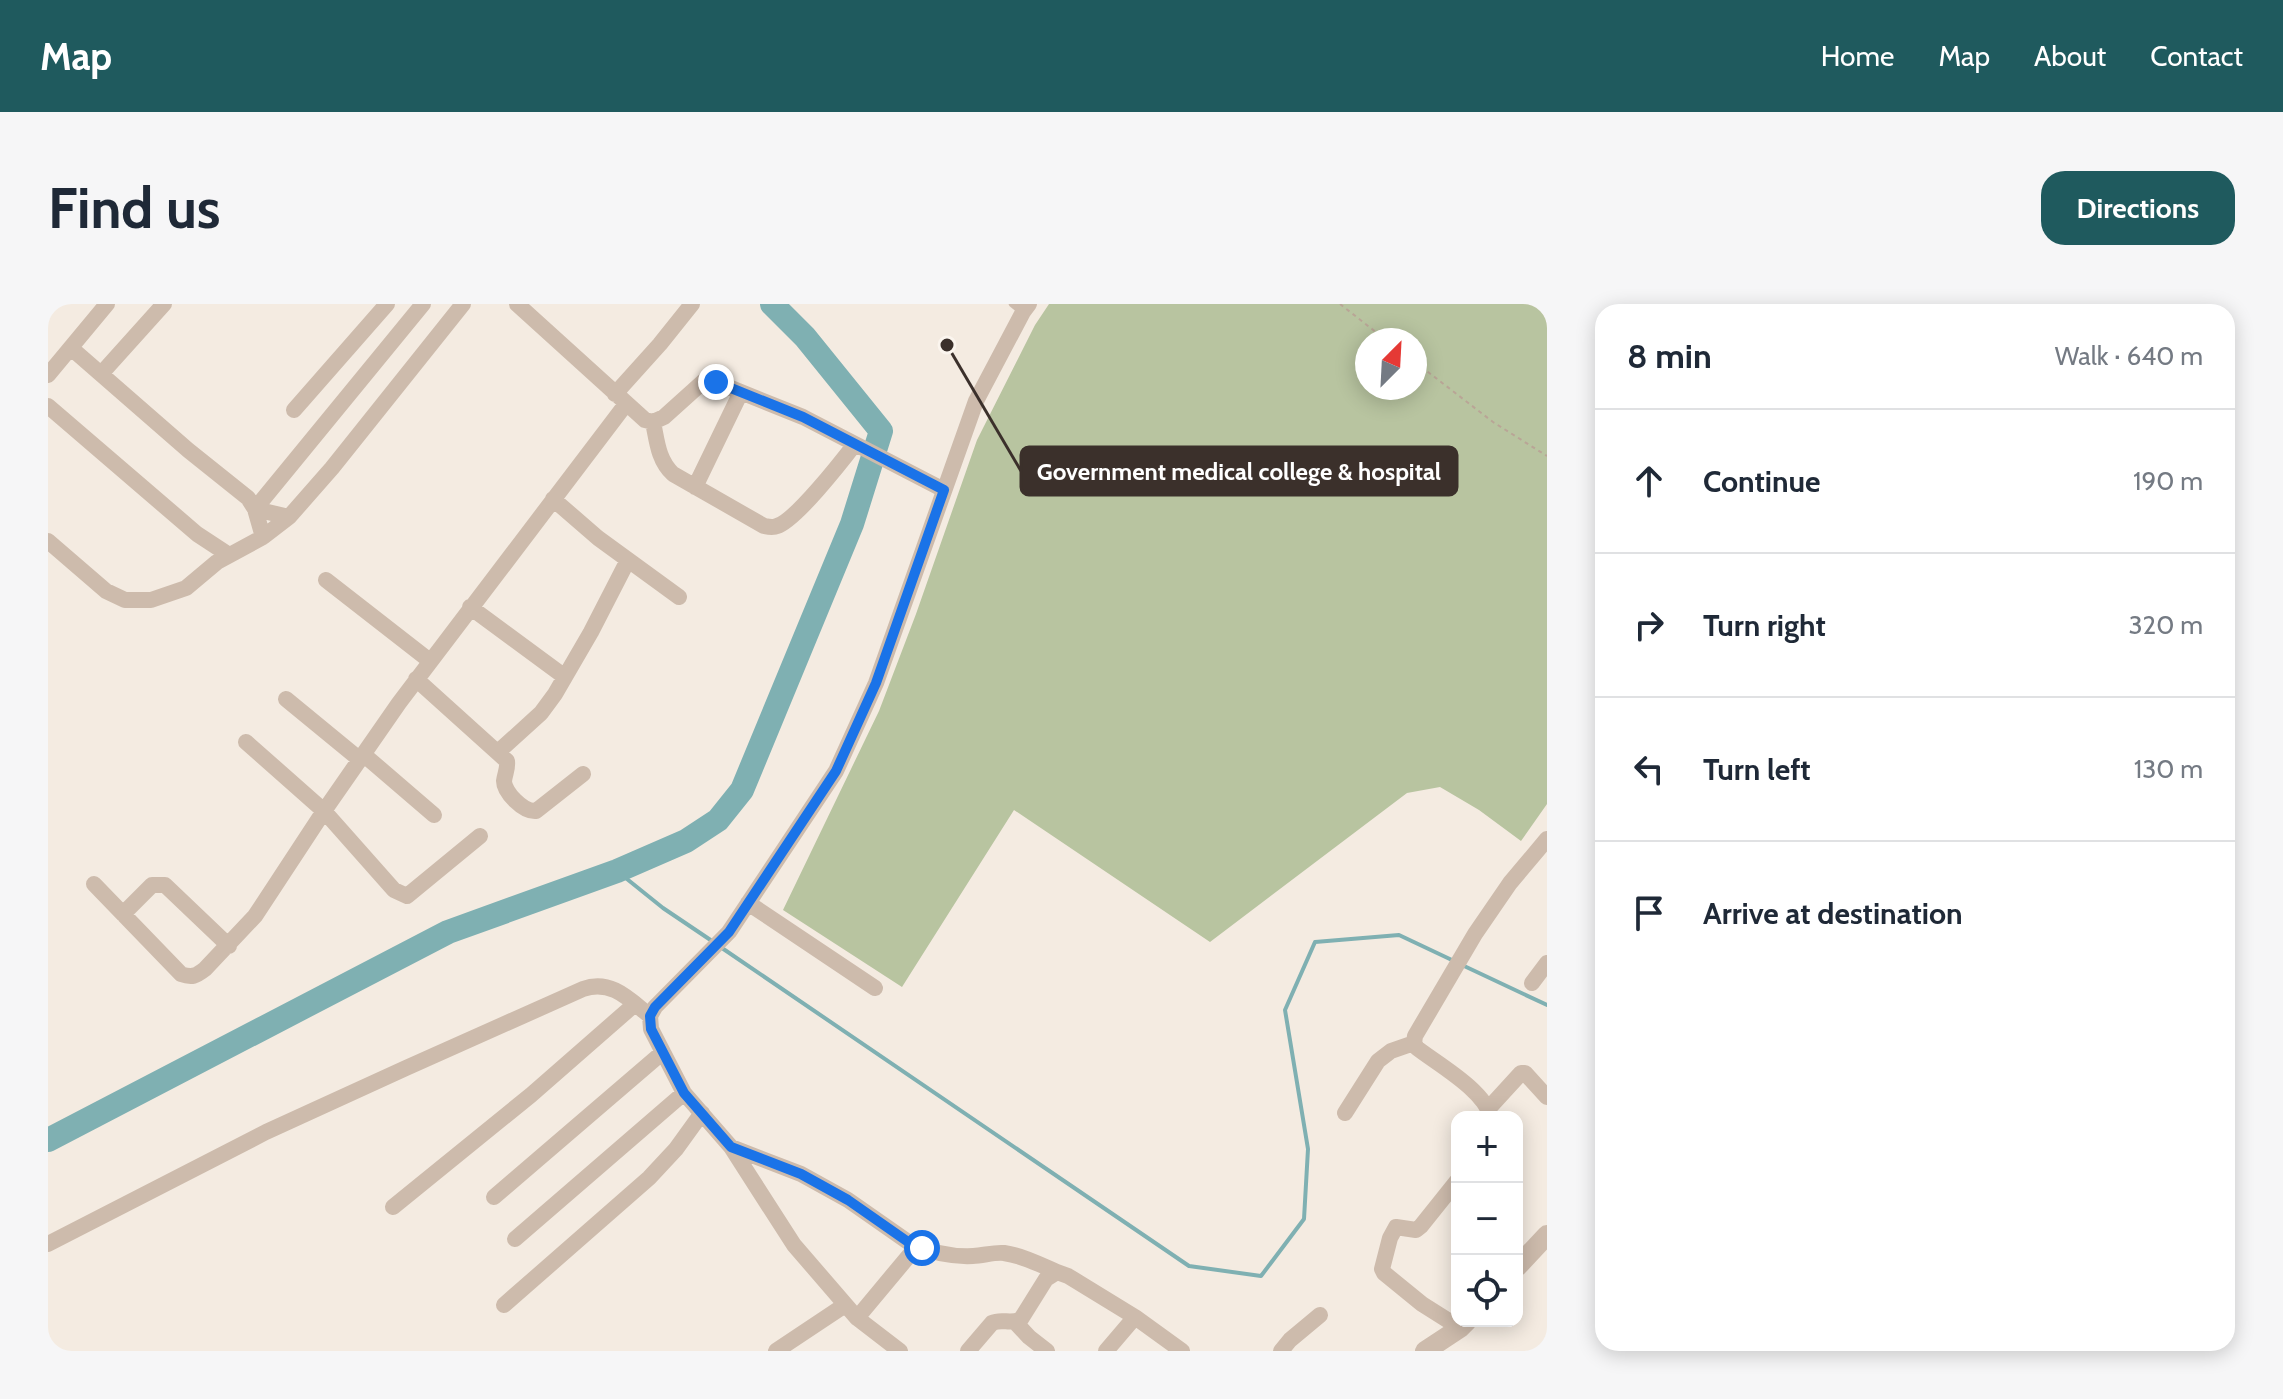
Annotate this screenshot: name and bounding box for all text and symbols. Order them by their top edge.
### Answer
text: Map [40,33,112,80]
text: Home [1821,39,1894,73]
text: Map [1938,39,1990,73]
text: About [2034,39,2106,73]
text: Contact [2150,39,2243,73]
button: Directions [2041,171,2235,245]
text: Find us [48,174,221,242]
north arrow [1355,328,1427,400]
text: 8 min [1627,335,1712,377]
text: Walk · 640 m [2055,340,2203,372]
route end [698,364,734,400]
callout: Government medical college & hospital [1021,447,1457,495]
text: Government medical college & hospital [1037,457,1441,486]
icon: ahead [1627,459,1671,503]
text: Continue [1703,463,1820,500]
text: 190 m [2133,465,2203,497]
icon: right [1627,603,1671,647]
text: Turn right [1703,607,1826,644]
text: 320 m [2129,609,2203,641]
icon: left [1627,747,1671,791]
text: Turn left [1703,751,1811,788]
text: 130 m [2134,753,2203,785]
icon: arrive [1627,891,1671,935]
text: Arrive at destination [1703,895,1963,932]
map controls [1451,1111,1523,1327]
button: + [1451,1111,1523,1183]
button: − [1451,1183,1523,1255]
route start [904,1230,940,1266]
button: locate [1451,1255,1523,1327]

